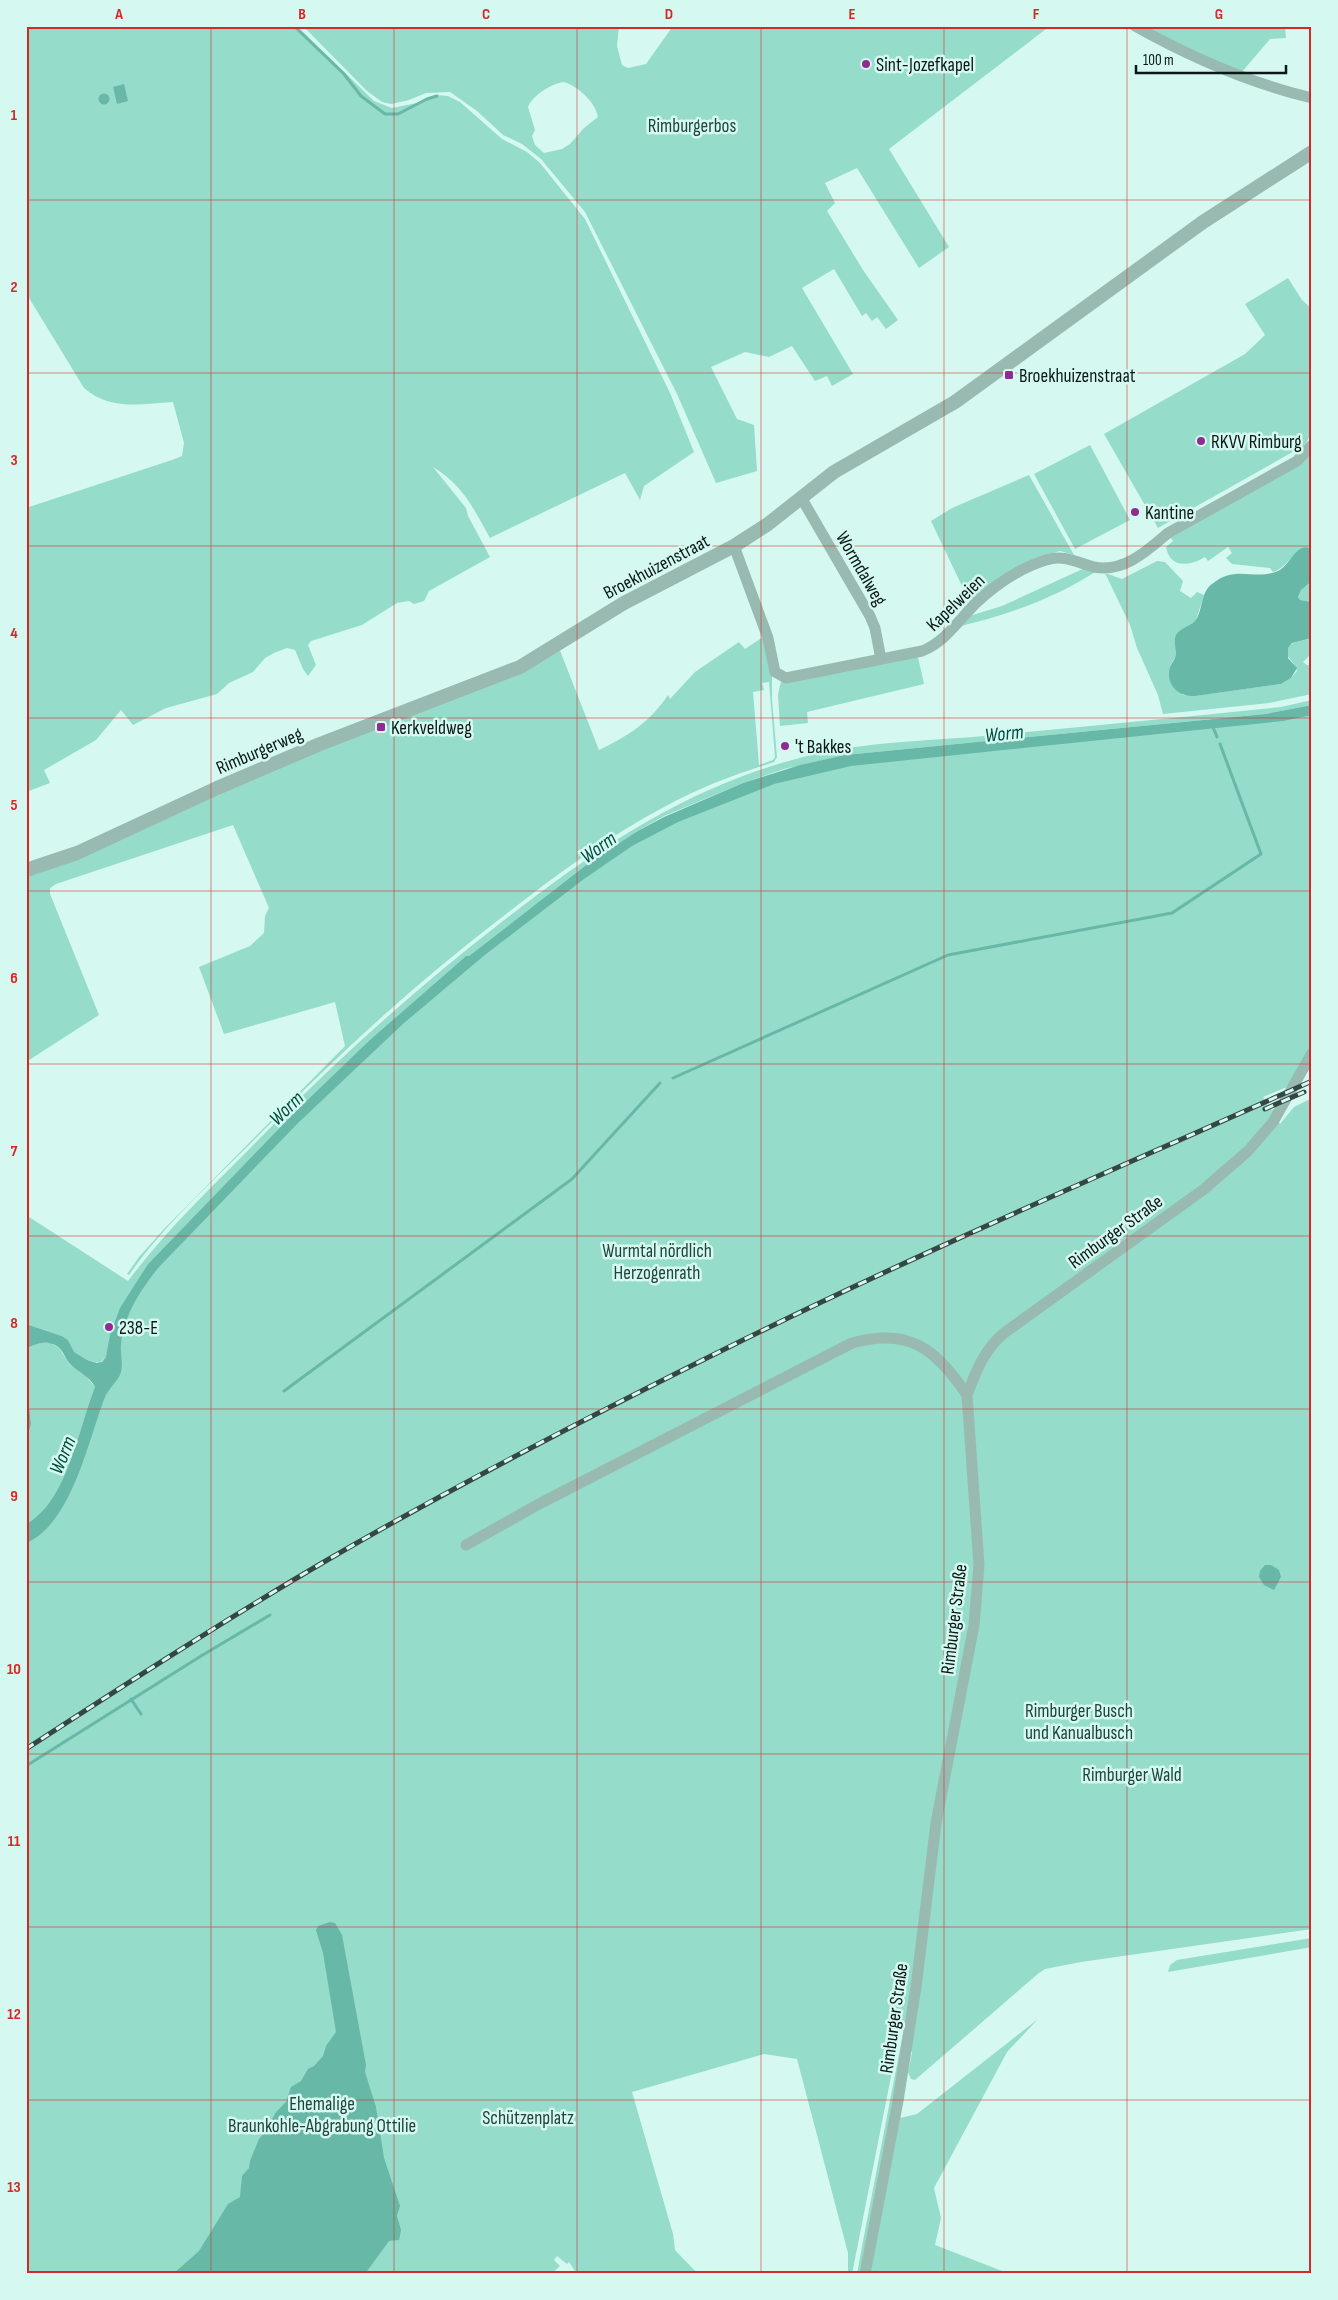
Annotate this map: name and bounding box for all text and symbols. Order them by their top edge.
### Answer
text: A [114,5,123,24]
text: B [298,5,306,24]
text: C [482,5,490,24]
text: D [665,5,673,24]
text: E [849,5,856,24]
text: F [1033,5,1040,24]
text: G [1215,5,1223,24]
scale bar [1136,42,1286,74]
text: 100 m [1143,51,1174,70]
place label: Sint-Jozefkapel [876,54,974,77]
marker: Sint-Jozefkapel [860,58,872,70]
text: 1 [11,106,18,125]
park label: Rimburgerbos [648,115,736,138]
text: 2 [10,278,18,297]
place label: Broekhuizenstraat [1019,365,1136,388]
marker: Broekhuizenstraat [1003,369,1015,381]
place label: RKVV Rimburg [1211,431,1302,454]
marker: RKVV Rimburg [1195,435,1207,447]
text: 3 [10,451,18,470]
place label: Kantine [1145,502,1194,525]
marker: Kantine [1129,506,1141,518]
street label: Wormdalweg [830,527,891,610]
street label: Broekhuizenstraat [600,530,714,605]
street label: Kapelweien [922,570,990,636]
text: 4 [10,624,18,643]
place label: Kerkveldweg [391,717,472,740]
water label: Worm [984,720,1025,748]
marker: Kerkveldweg [375,721,387,733]
street label: Rimburgerweg [213,723,307,780]
place label: 't Bakkes [795,736,851,759]
marker: 't Bakkes [779,740,791,752]
text: 5 [10,796,18,815]
water label: Worm [576,826,622,869]
text: 6 [10,969,18,988]
water label: Worm [264,1086,309,1131]
text: 7 [11,1142,18,1161]
street label: Rimburger Straße [1064,1190,1168,1274]
park label: Wurmtal nördlich Herzogenrath [602,1240,712,1285]
text: 8 [10,1314,18,1333]
place label: 238-E [119,1317,158,1340]
marker: 238-E [103,1321,115,1333]
water label: Worm [44,1433,82,1478]
text: 9 [10,1487,18,1506]
street label: Rimburger Straße [936,1563,973,1676]
text: 10 [7,1660,21,1679]
park label: Rimburger Busch und Kanualbusch [1025,1700,1133,1745]
park label: Rimburger Wald [1082,1764,1182,1787]
text: 11 [8,1832,21,1851]
street label: Rimburger Straße [875,1962,914,2075]
text: 12 [7,2005,21,2024]
park label: Ehemalige Braunkohle-Abgrabung Ottilie [228,2093,416,2138]
park label: Schützenplatz [482,2107,574,2130]
text: 13 [7,2178,21,2197]

